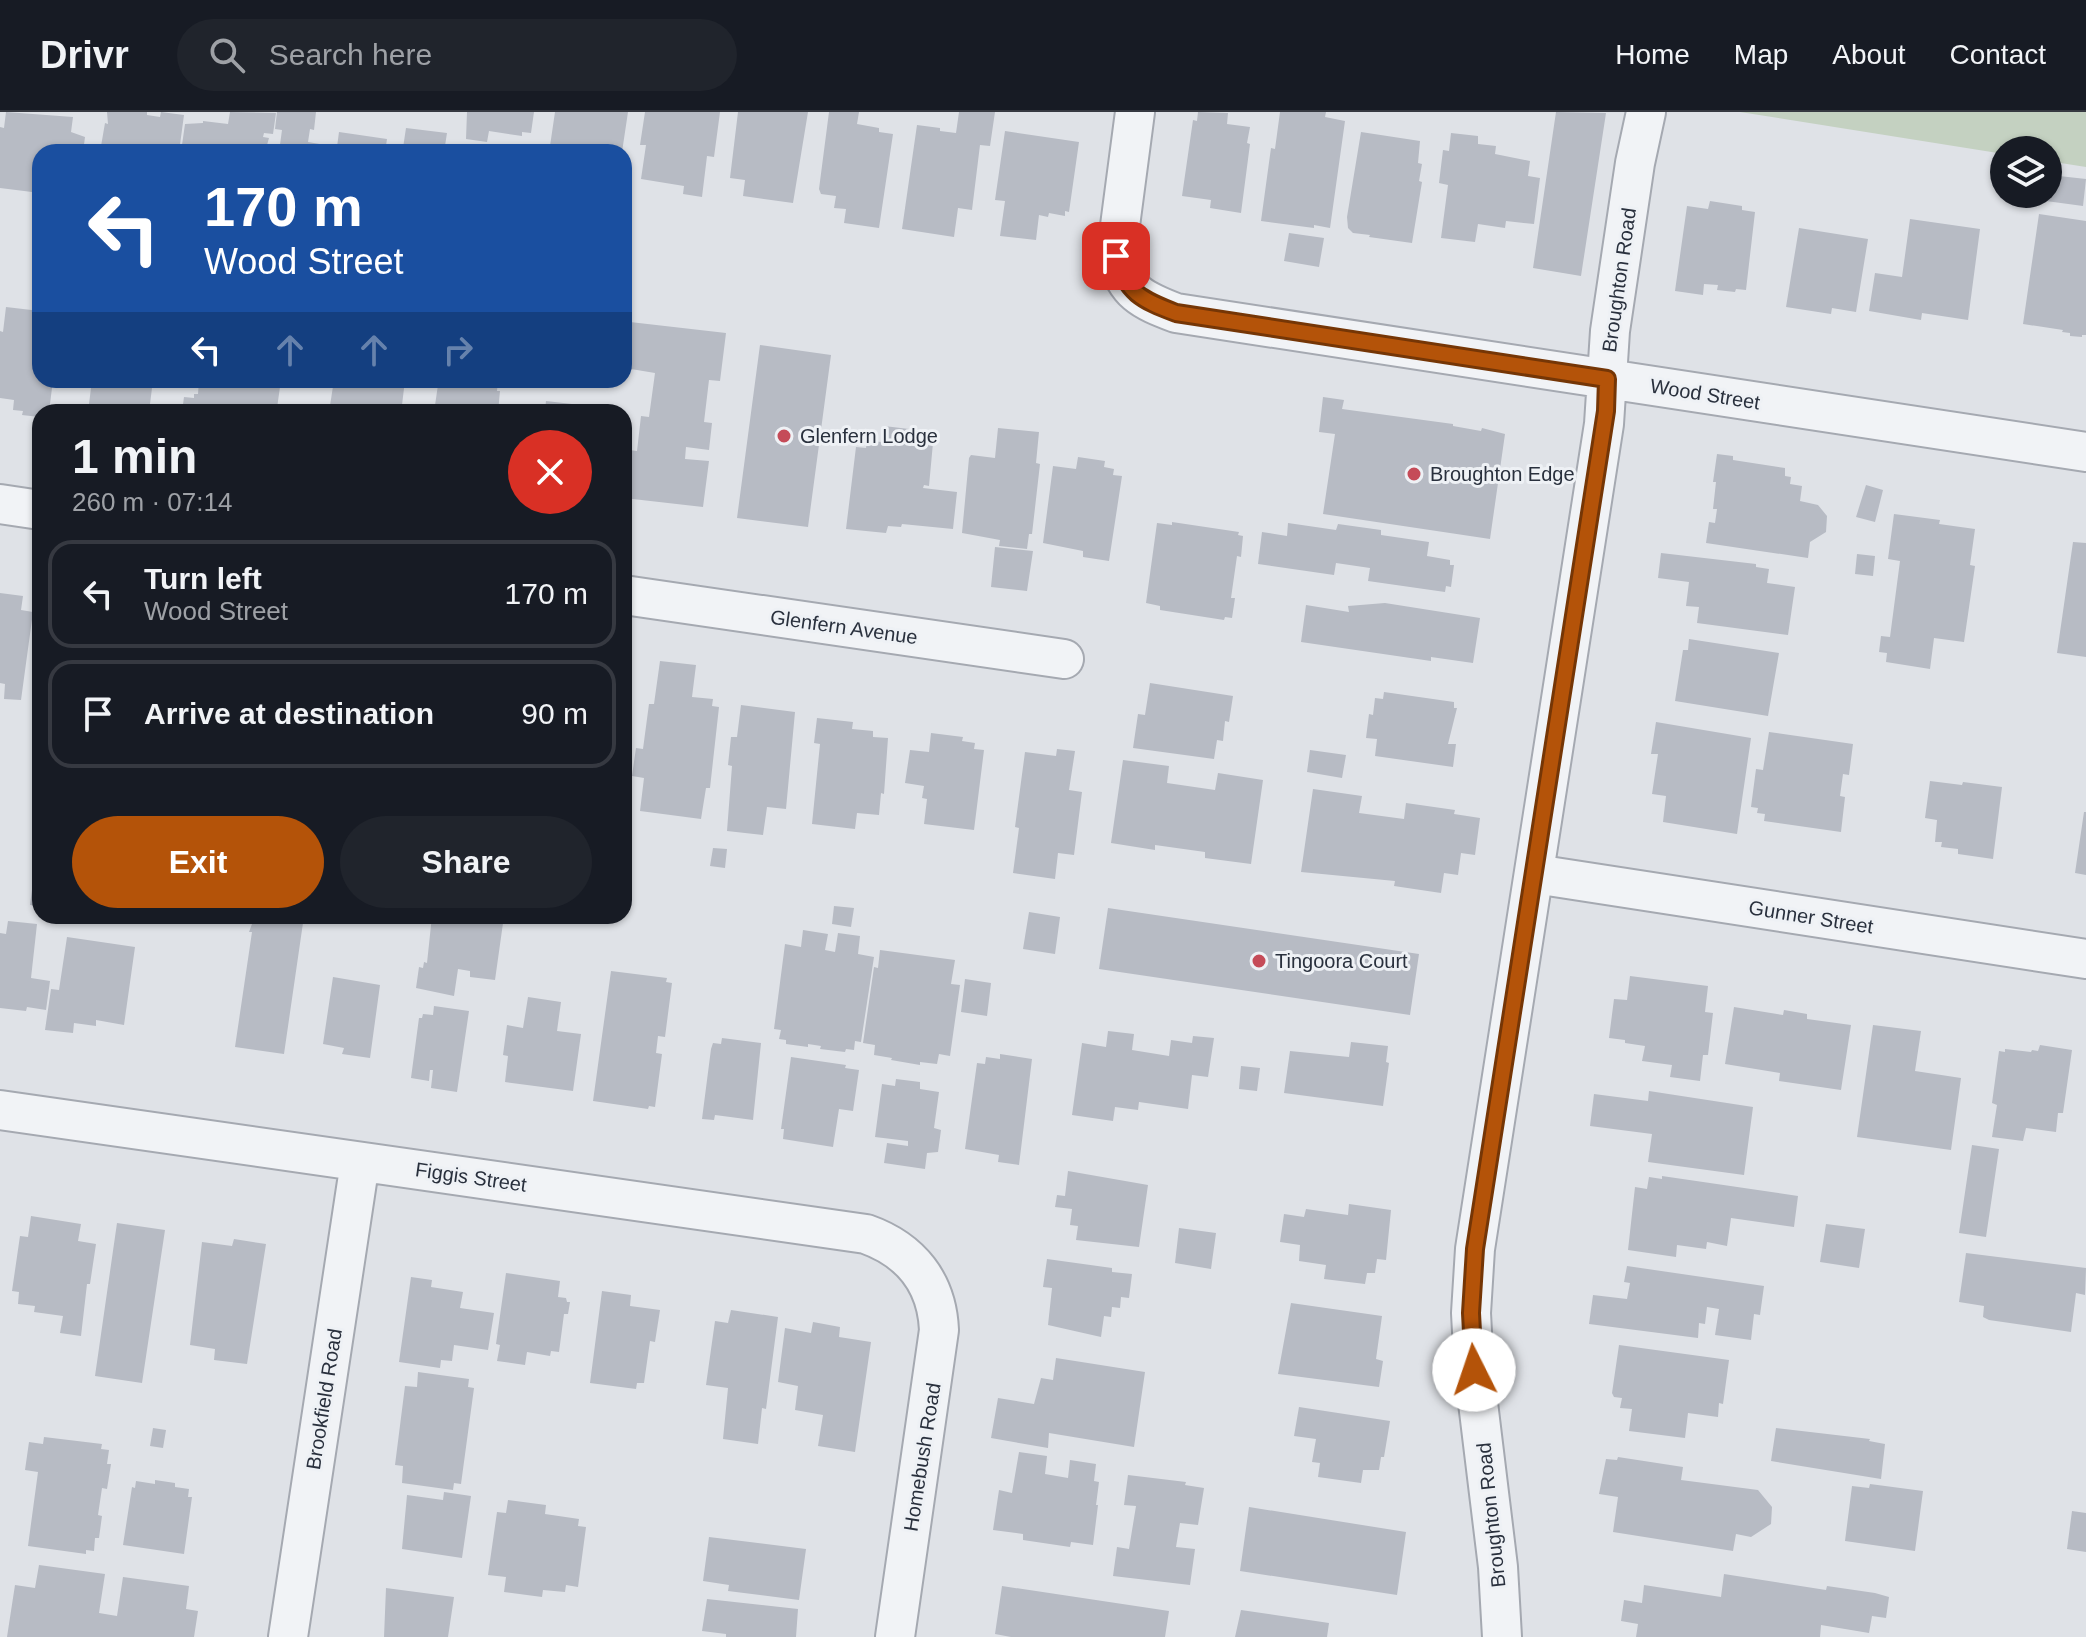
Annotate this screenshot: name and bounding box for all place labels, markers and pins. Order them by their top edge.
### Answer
pin [1082,222,1150,290]
place label: Glenfern Lodge [800,425,938,447]
marker: Glenfern Lodge [775,427,793,445]
place label: Broughton Edge [1430,463,1575,485]
marker: Broughton Edge [1405,465,1423,483]
place label: Tingoora Court [1275,950,1408,972]
marker: Tingoora Court [1250,952,1268,970]

